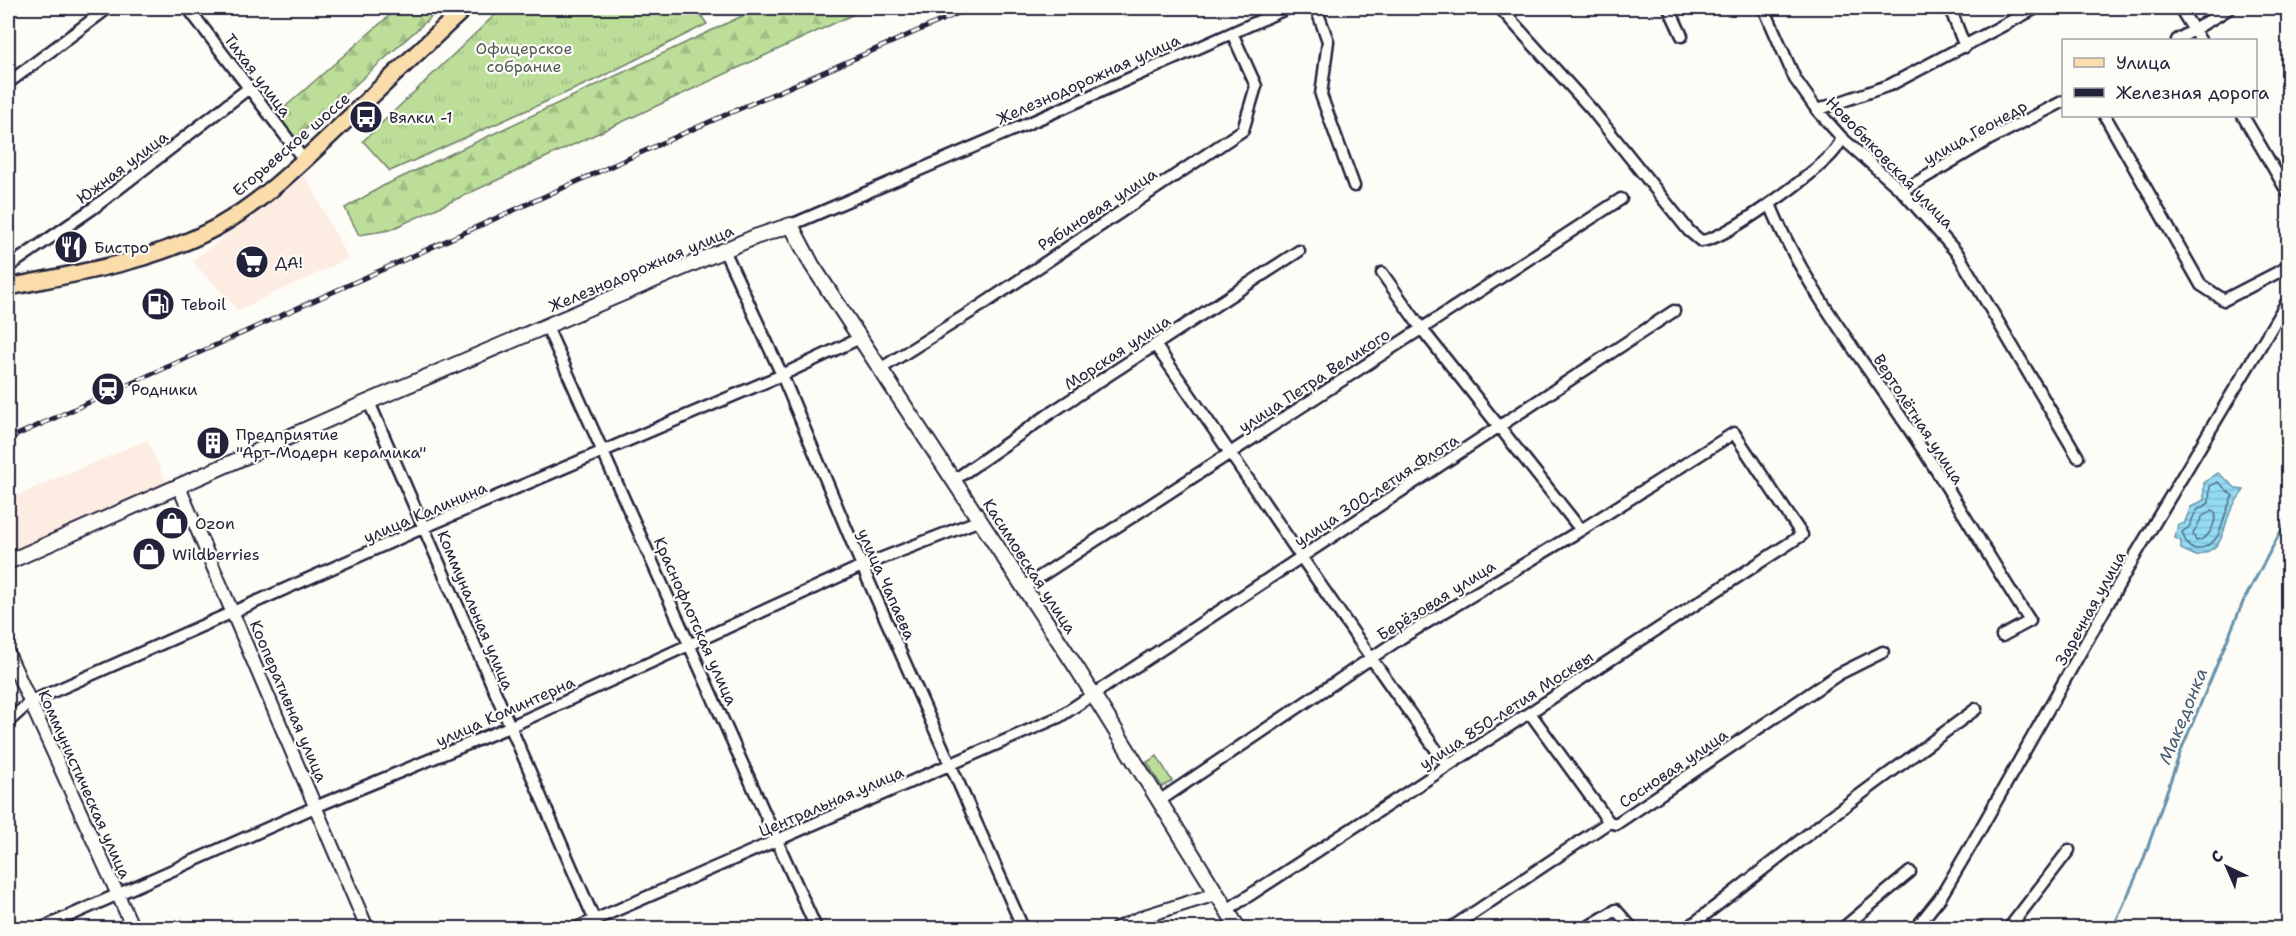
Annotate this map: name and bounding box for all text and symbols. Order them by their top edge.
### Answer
street label: Тихая улица [219,29,296,121]
street label: Железнодорожная улица [993,29,1183,129]
park label: Офицерское собрание [475,38,573,77]
legend [2062,39,2257,117]
text: Улица [2116,51,2170,75]
text: Железная дорога [2116,81,2269,105]
street label: Егорьевское шоссе [228,88,354,201]
street label: Новобыковская улица [1821,92,1958,233]
street label: улица Геонедр [1920,95,2031,170]
bus stop icon: Вялки -1 [348,99,384,135]
place label: Вялки -1 [389,107,453,128]
street label: Южная улица [72,126,172,209]
street label: Рябиновая улица [1034,163,1161,256]
street label: Железнодорожная улица [546,220,737,317]
restaurant icon: Бистро [53,229,89,265]
place label: Бистро [94,237,149,258]
supermarket icon: ДА! [234,244,270,280]
place label: ДА! [275,252,303,273]
fuel station icon: Teboil [140,286,176,322]
place label: Teboil [181,294,226,315]
street label: Морская улица [1060,310,1175,395]
street label: улица Петра Великого [1234,323,1394,437]
street label: Вертолётная улица [1869,350,1969,488]
station icon: Родники [90,371,126,407]
place label: Родники [131,379,197,400]
place label: Предприятие "Арт-Модерн керамика" [236,424,426,463]
building icon: Предприятие "Арт-Модерн керамика" [195,425,231,461]
street label: улица 300-летия Флота [1290,429,1463,552]
street label: улица Калинина [360,477,490,548]
street label: Касимовская улица [978,495,1081,638]
shop icon: Ozon [154,505,190,541]
place label: Ozon [195,513,235,534]
street label: улица Чапаева [853,525,920,643]
street label: Коммунальная улица [432,527,519,693]
street label: Краснофлотская улица [649,534,742,709]
shop icon: Wildberries [131,536,167,572]
place label: Wildberries [172,544,260,565]
street label: Заречная улица [2050,547,2131,669]
street label: Берёзовая улица [1373,555,1499,645]
street label: Кооперативная улица [245,617,332,785]
street label: улица 850-летия Москвы [1415,646,1597,775]
water label: Македонка [2153,664,2213,768]
street label: улица Коминтерна [432,671,578,752]
street label: Коммунистическая улица [33,687,136,882]
street label: Сосновая улица [1615,724,1732,813]
street label: Центральная улица [755,761,907,842]
north arrow [2197,837,2257,897]
text: С [2206,845,2228,868]

